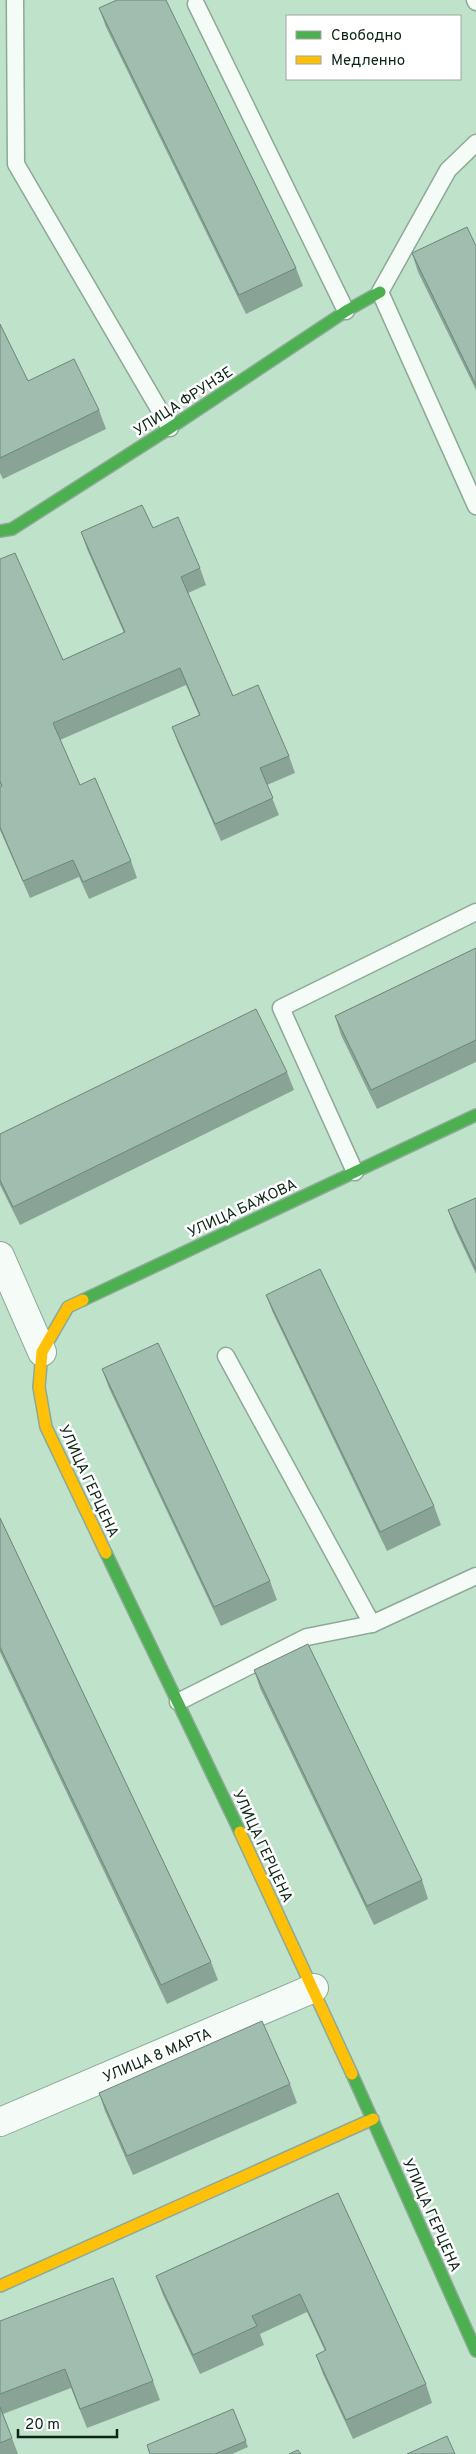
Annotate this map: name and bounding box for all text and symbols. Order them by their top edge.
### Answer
legend [286,15,461,80]
text: Свободно [331,27,402,46]
text: Медленно [331,52,405,71]
street label: УЛИЦА ФРУНЗЕ [131,363,237,441]
street label: УЛИЦА БАЖОВА [185,1176,300,1243]
street label: УЛИЦА ГЕРЦЕНА [53,1422,122,1541]
street label: УЛИЦА ГЕРЦЕНА [227,1787,296,1906]
street label: УЛИЦА 8 МАРТА [100,2025,215,2088]
street label: УЛИЦА ГЕРЦЕНА [397,2156,464,2275]
scale bar [18,2406,116,2438]
text: 20 m [25,2416,60,2435]

